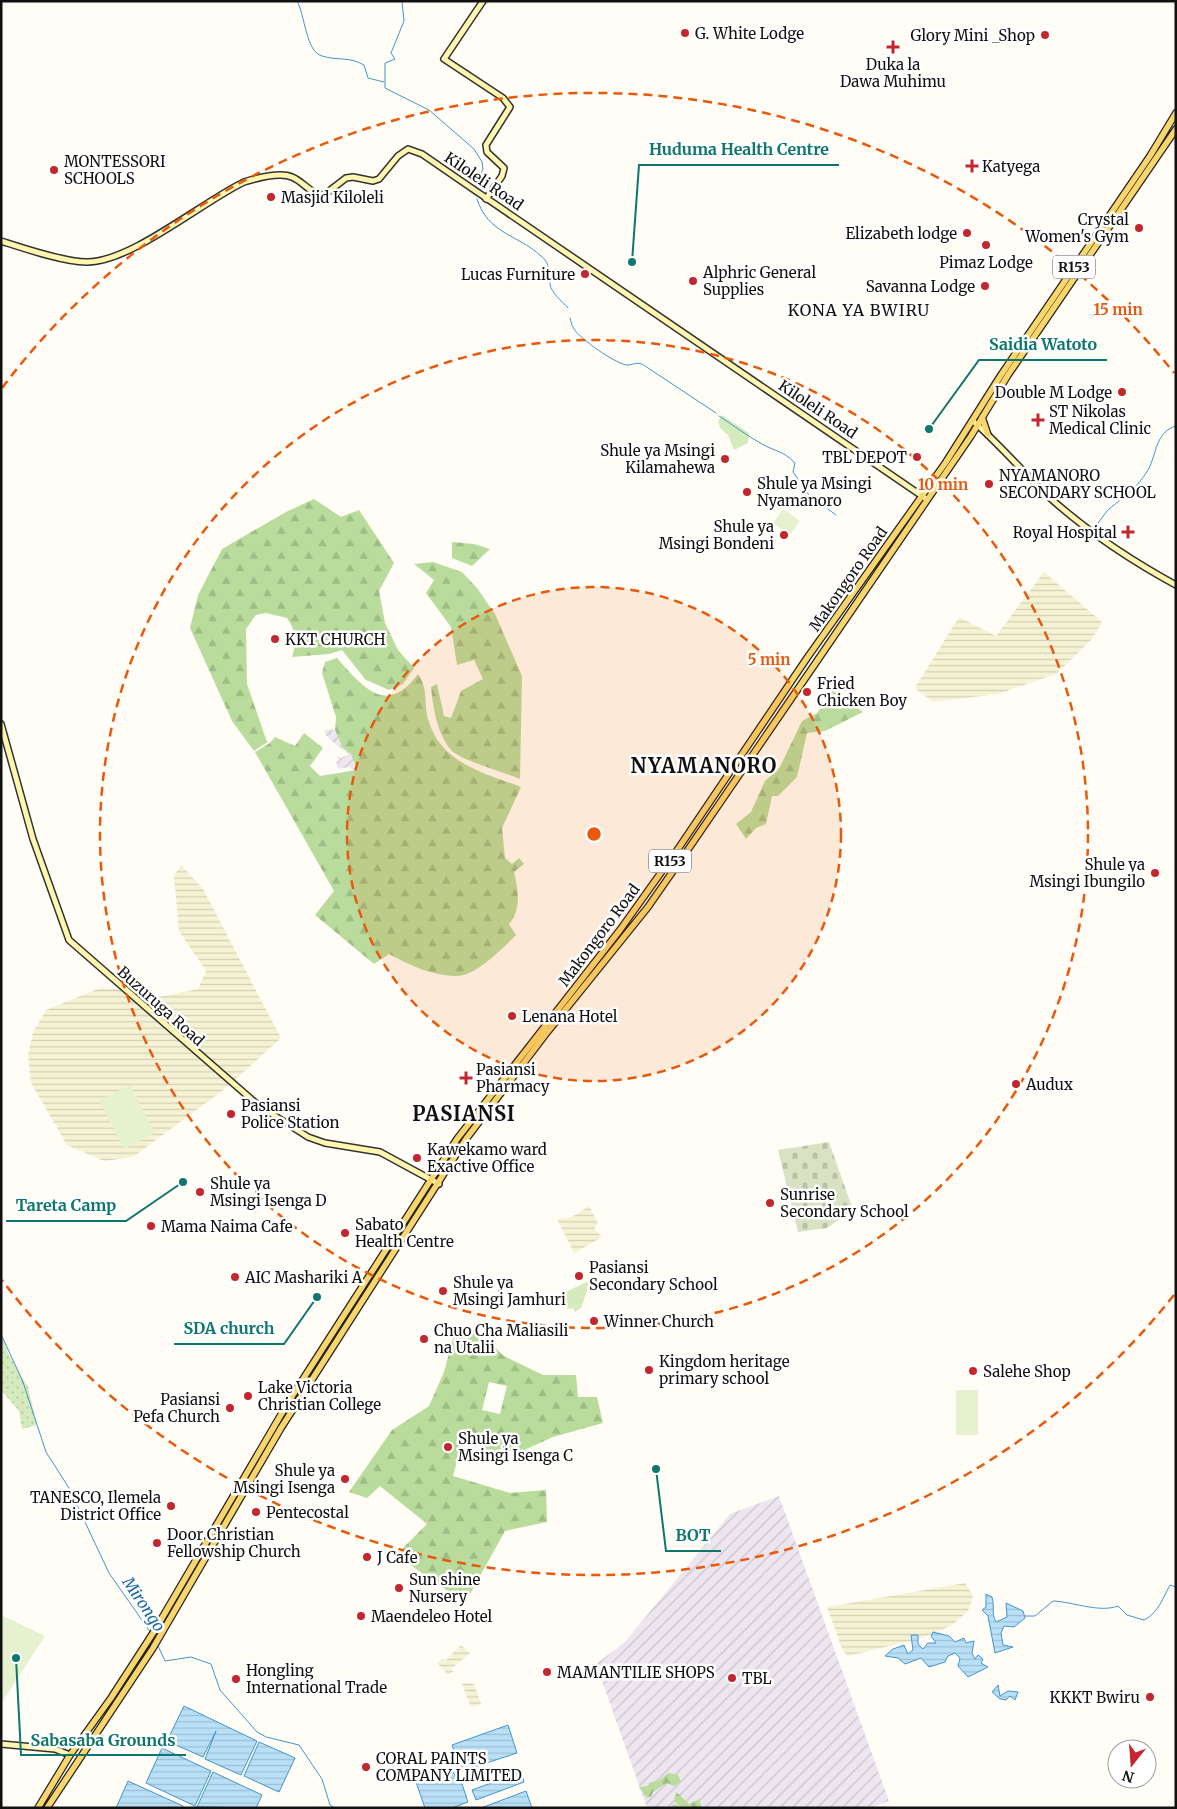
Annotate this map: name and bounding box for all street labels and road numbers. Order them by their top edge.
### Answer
street label: Kiloleli Road [441,148,527,214]
road number: R153 [1053,256,1095,278]
street label: Kiloleli Road [775,376,861,442]
street label: Makongoro Road [805,523,891,635]
road number: R153 [649,849,691,872]
street label: Makongoro Road [554,880,644,990]
street label: Buzuruga Road [114,962,208,1050]

